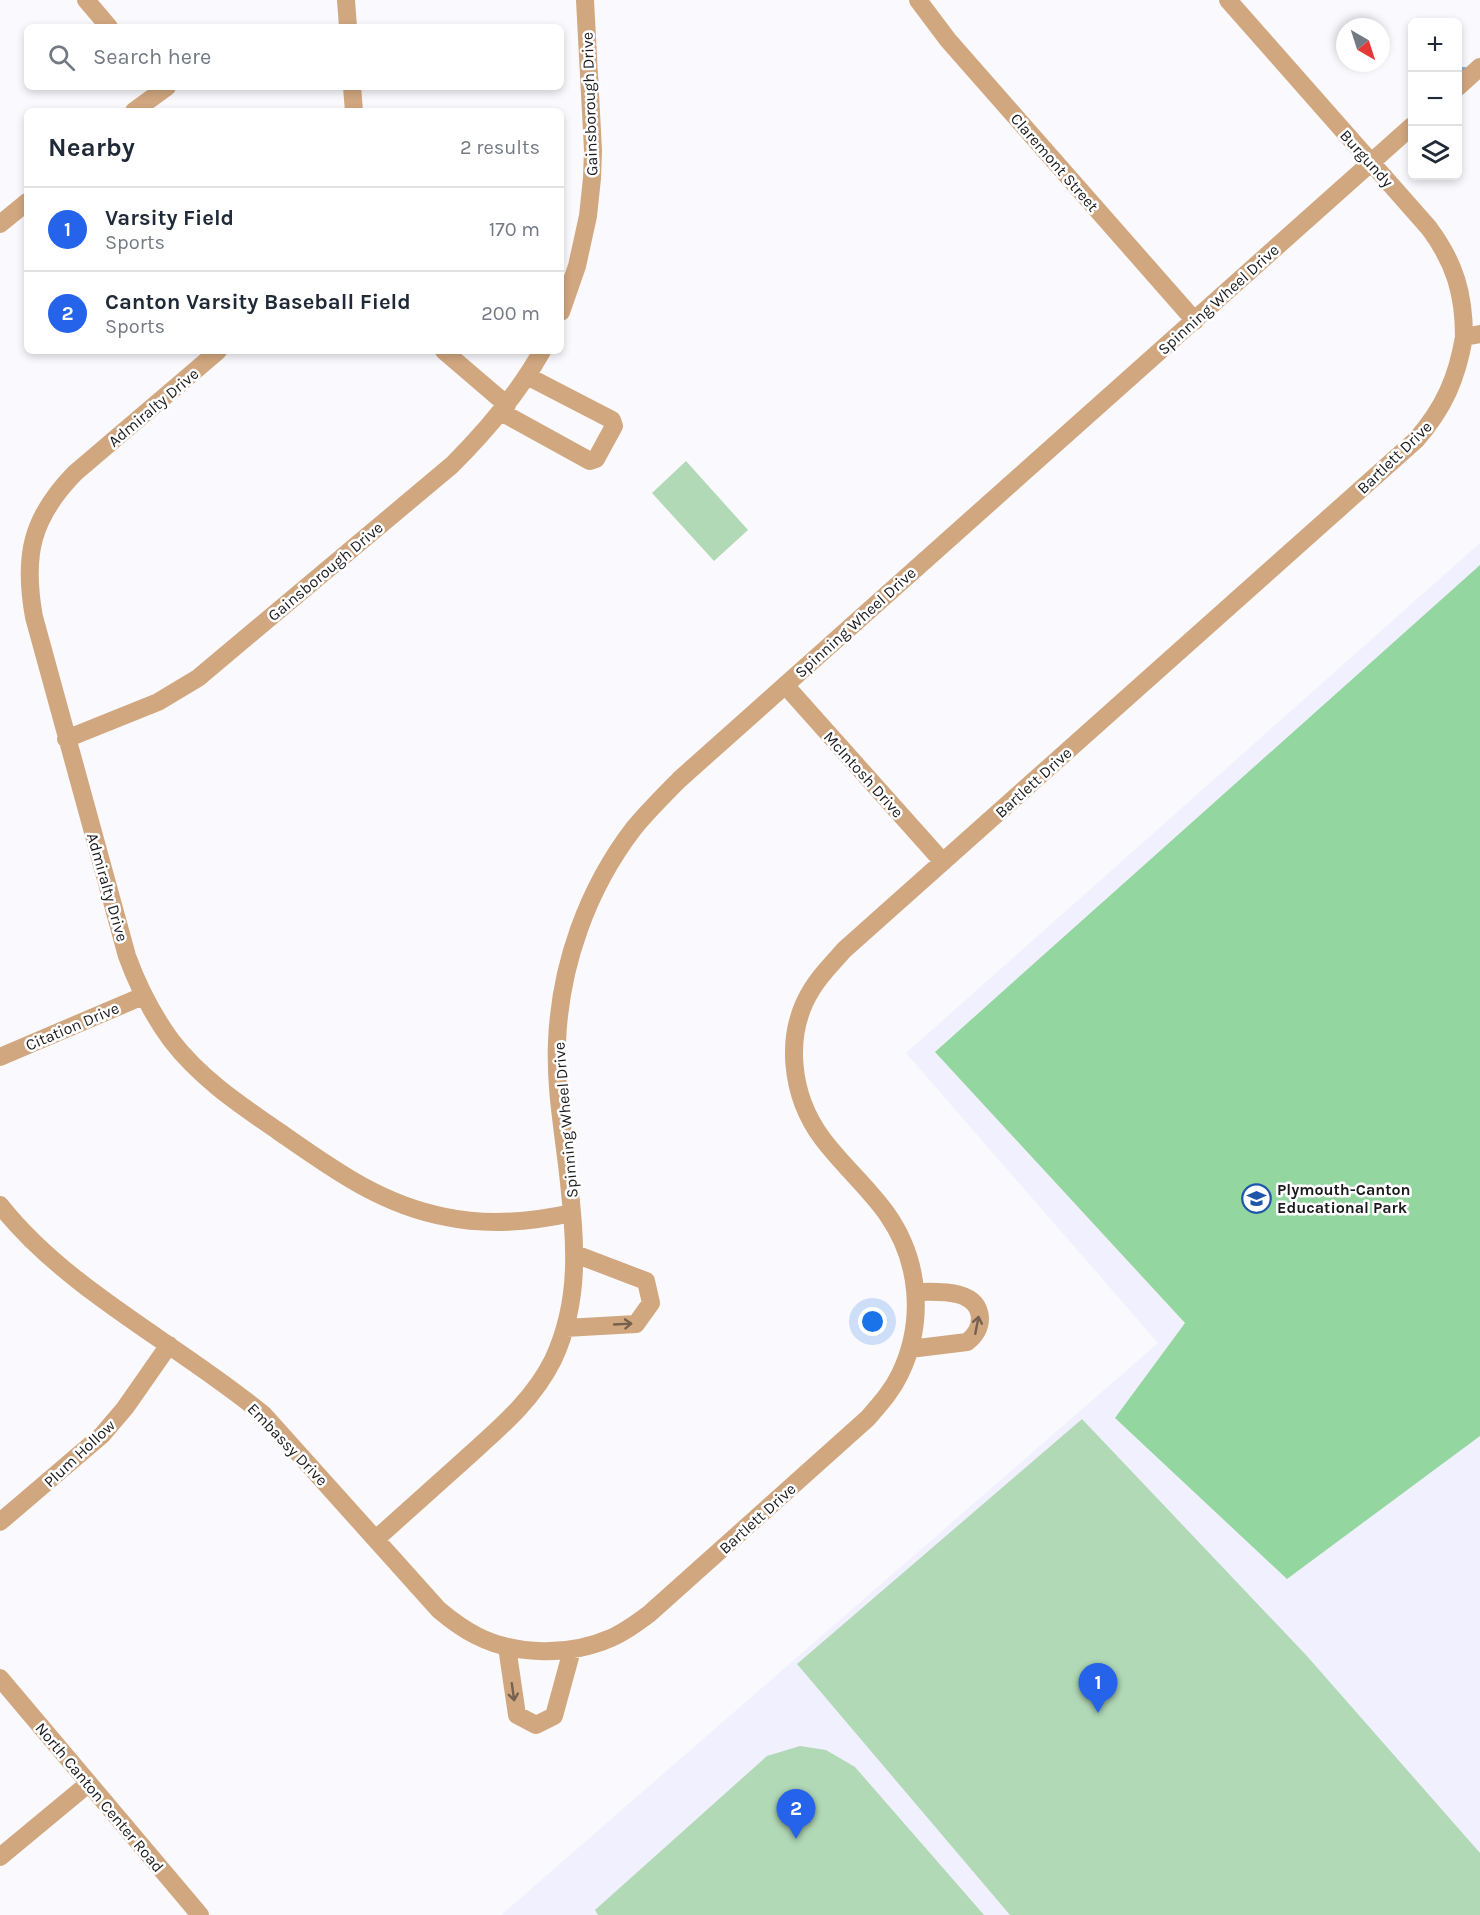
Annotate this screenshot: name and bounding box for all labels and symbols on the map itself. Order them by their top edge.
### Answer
north arrow [1336,18,1390,72]
street label: Gainsborough Drive [577,32,602,176]
street label: Claremont Street [1007,109,1103,215]
street label: Burgundy [1336,126,1398,191]
street label: Spinning Wheel Drive [1154,240,1283,359]
street label: Admiralty Drive [104,364,202,451]
street label: Bartlett Drive [1353,417,1436,498]
street label: Gainsborough Drive [264,518,387,625]
street label: Spinning Wheel Drive [791,563,920,682]
street label: McIntosh Drive [820,727,907,822]
street label: Bartlett Drive [991,743,1076,822]
street label: Admiralty Drive [83,831,132,944]
street label: Citation Drive [23,998,122,1055]
street label: Spinning Wheel Drive [549,1041,582,1199]
place label: Plymouth-Canton Educational Park [1277,1180,1411,1217]
school or university icon: Plymouth-Canton Educational Park [1240,1182,1272,1214]
your location [858,1307,887,1336]
one-way arrow [972,1316,983,1335]
one-way arrow [613,1319,633,1330]
street label: Embassy Drive [244,1399,332,1490]
street label: Plum Hollow [40,1415,119,1491]
street label: Bartlett Drive [715,1479,800,1558]
pin: 1 [1078,1664,1118,1713]
one-way arrow [508,1681,519,1701]
street label: North Canton Center Road [31,1719,168,1876]
pin: 2 [776,1790,816,1839]

